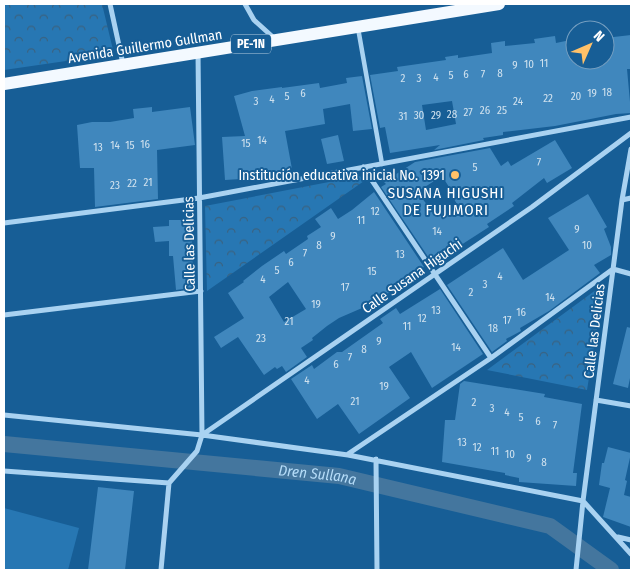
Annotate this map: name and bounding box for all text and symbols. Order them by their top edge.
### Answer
north arrow [565,20,615,70]
street label: Avenida Guillermo Gullman [67,26,224,67]
text: N [590,27,608,45]
road number: PE-1N [231,34,271,54]
house number: 11 [540,57,548,70]
house number: 10 [524,58,534,71]
house number: 9 [512,59,518,72]
house number: 8 [497,67,503,80]
house number: 6 [463,68,469,81]
house number: 7 [481,68,486,81]
house number: 5 [448,69,454,82]
house number: 4 [433,71,439,84]
house number: 2 [401,72,406,85]
house number: 3 [417,72,422,85]
house number: 18 [602,86,612,99]
house number: 6 [300,87,306,100]
house number: 19 [587,87,597,100]
house number: 5 [284,90,290,103]
house number: 20 [571,90,582,103]
house number: 22 [543,92,553,105]
house number: 4 [269,93,275,106]
house number: 3 [254,95,259,108]
house number: 24 [513,95,524,108]
house number: 26 [480,104,491,117]
house number: 25 [497,104,507,117]
house number: 27 [463,106,473,119]
house number: 28 [447,108,458,121]
house number: 30 [414,109,425,122]
house number: 29 [431,109,441,122]
house number: 31 [399,110,408,123]
house number: 14 [257,134,267,147]
house number: 15 [241,137,251,150]
house number: 16 [140,138,150,151]
house number: 14 [110,139,120,152]
house number: 15 [125,139,135,152]
house number: 13 [93,141,103,154]
house number: 7 [537,156,542,169]
house number: 5 [472,161,478,174]
place label: Institución educativa inicial No. 1391 [238,167,445,184]
marker: Institución educativa inicial No. 1391 [449,169,461,181]
house number: 21 [144,176,152,189]
house number: 22 [127,177,137,190]
house number: 23 [110,179,120,192]
district label: SUSANA HIGUSHI DE FUJIMORI [388,184,504,219]
street label: Calle las Delicias [180,196,199,292]
house number: 12 [370,205,380,218]
house number: 11 [357,214,365,227]
house number: 9 [574,223,580,236]
house number: 14 [432,225,442,238]
house number: 9 [330,230,336,243]
street label: Calle Susana Higuchi [359,235,466,317]
house number: 8 [316,239,322,252]
house number: 10 [582,239,592,252]
house number: 7 [303,247,308,260]
house number: 13 [395,248,405,261]
house number: 6 [288,256,294,269]
house number: 5 [274,264,280,277]
house number: 15 [367,265,377,278]
house number: 4 [497,270,503,283]
house number: 4 [260,273,266,286]
house number: 3 [483,278,488,291]
house number: 17 [341,281,350,294]
street label: Calle las Delicias [580,283,609,379]
house number: 2 [469,286,474,299]
house number: 14 [545,291,555,304]
house number: 19 [311,298,321,311]
house number: 13 [431,304,441,317]
house number: 16 [516,306,526,319]
house number: 12 [417,312,427,325]
house number: 17 [503,314,512,327]
house number: 21 [285,315,293,328]
house number: 11 [403,320,411,333]
house number: 18 [488,322,498,335]
house number: 23 [256,332,266,345]
house number: 9 [376,335,382,348]
house number: 14 [451,341,461,354]
house number: 8 [361,343,367,356]
house number: 7 [348,351,353,364]
house number: 6 [333,358,339,371]
house number: 4 [304,374,310,387]
house number: 19 [379,380,389,393]
house number: 21 [351,395,359,408]
house number: 2 [472,396,477,409]
house number: 3 [490,402,495,415]
house number: 4 [504,406,510,419]
house number: 5 [518,411,524,424]
house number: 6 [535,415,541,428]
house number: 7 [553,419,558,432]
house number: 13 [457,436,467,449]
house number: 12 [472,441,482,454]
house number: 11 [491,445,499,458]
house number: 10 [505,448,515,461]
house number: 9 [526,452,532,465]
house number: 8 [541,456,547,469]
water label: Dren Sullana [278,461,358,489]

